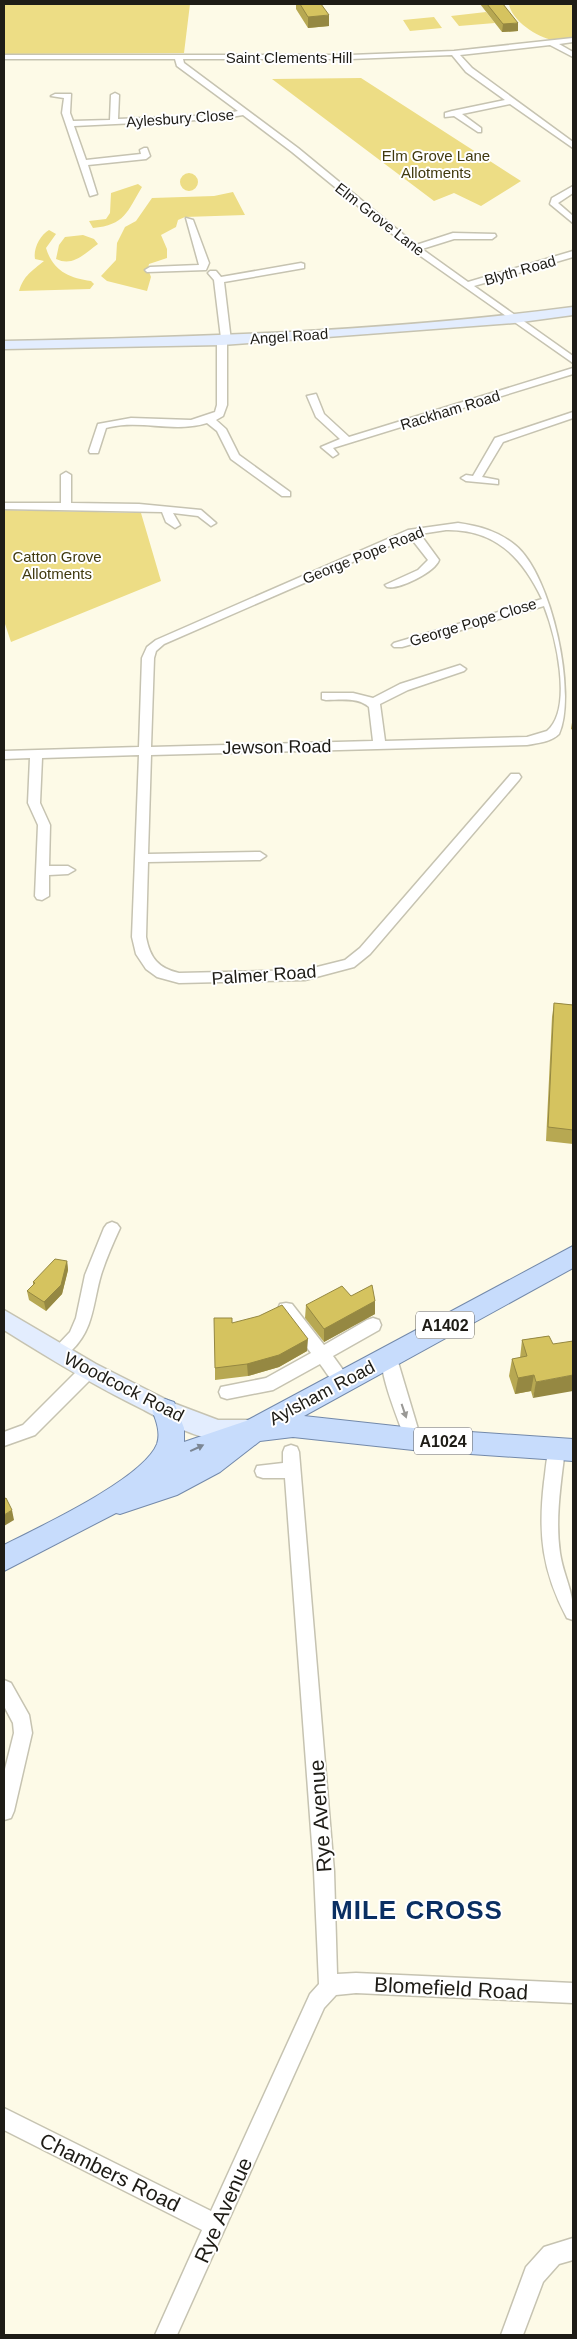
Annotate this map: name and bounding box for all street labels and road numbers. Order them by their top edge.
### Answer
street label: Saint Clements Hill [226,49,352,66]
street label: Aylesbury Close [125,106,235,130]
street label: Elm Grove Lane [332,179,428,259]
street label: Blyth Road [482,252,558,288]
street label: Angel Road [249,325,329,347]
street label: Rackham Road [398,387,502,433]
street label: George Pope Road [300,523,426,587]
street label: George Pope Close [408,595,538,649]
street label: Jewson Road [222,736,332,758]
street label: Palmer Road [211,961,317,989]
road number: A1402 [416,1312,474,1338]
street label: Woodcock Road [61,1348,187,1426]
street label: Aylsham Road [266,1357,378,1429]
road number: A1024 [414,1428,472,1454]
street label: Rye Avenue [305,1759,335,1873]
street label: Blomefield Road [373,1972,529,2004]
street label: Chambers Road [36,2128,184,2216]
street label: Rye Avenue [190,2154,256,2266]

